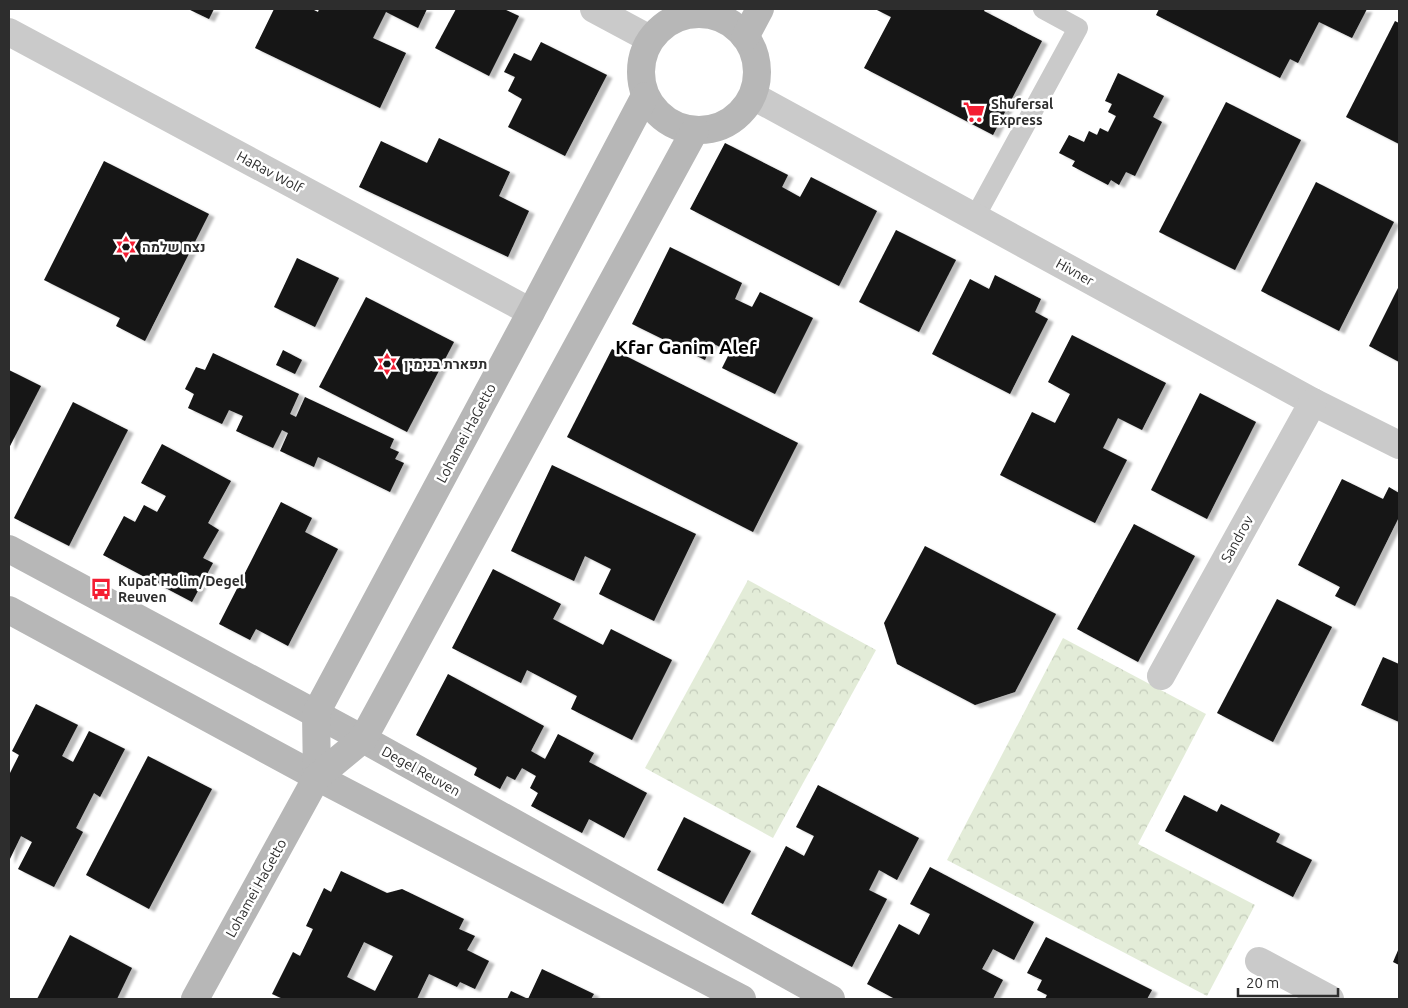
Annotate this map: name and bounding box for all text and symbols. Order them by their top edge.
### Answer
place label: Shufersal Express [991,96,1053,128]
supermarket icon: Shufersal Express [961,99,987,125]
street label: HaRav Wolf [234,148,306,196]
synagogue icon: נצח שלמה [113,234,139,260]
place label: נצח שלמה [142,239,205,255]
street label: Hivner [1053,255,1097,289]
district label: Kfar Ganim Alef [615,336,757,358]
synagogue icon: תפארת בנימין [374,351,400,377]
place label: תפארת בנימין [404,356,487,372]
street label: Lohamei HaGetto [433,381,499,485]
street label: Sandrov [1218,513,1256,565]
place label: Kupat Holim/Degel Reuven [118,573,244,605]
bus stop icon: Kupat Holim/Degel Reuven [88,576,114,602]
street label: Degel Reuven [379,743,463,799]
street label: Lohamei HaGetto [222,836,290,940]
scale bar [1238,966,1338,998]
text: 20 m [1246,974,1279,991]

